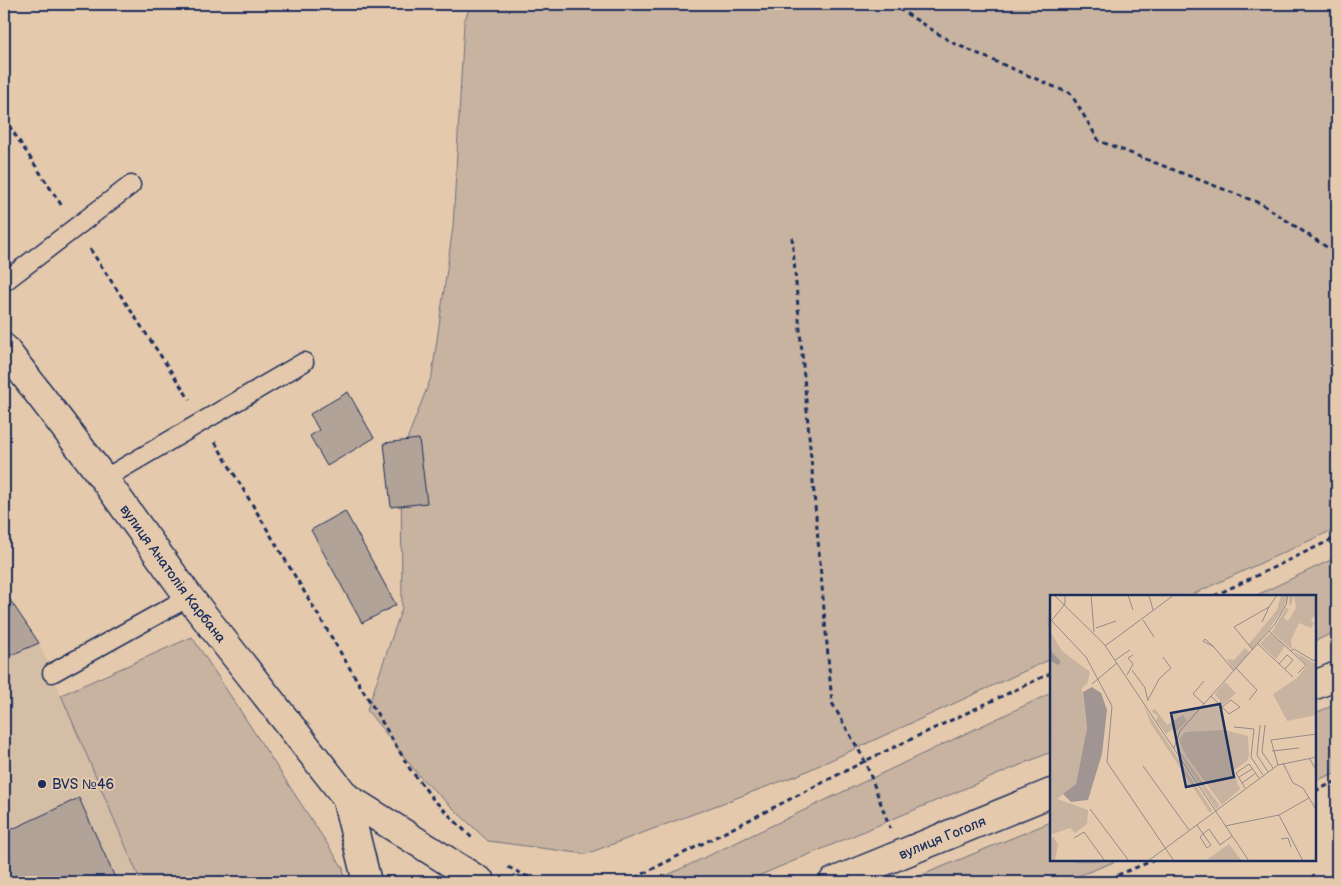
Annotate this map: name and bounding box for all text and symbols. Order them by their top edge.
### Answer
street label: вулиця Анатолія Карбана [116,501,230,647]
inset map [1050,595,1316,861]
place label: BVS №46 [52,776,115,793]
marker: BVS №46 [36,778,48,790]
street label: вулиця Гоголя [896,812,989,863]

